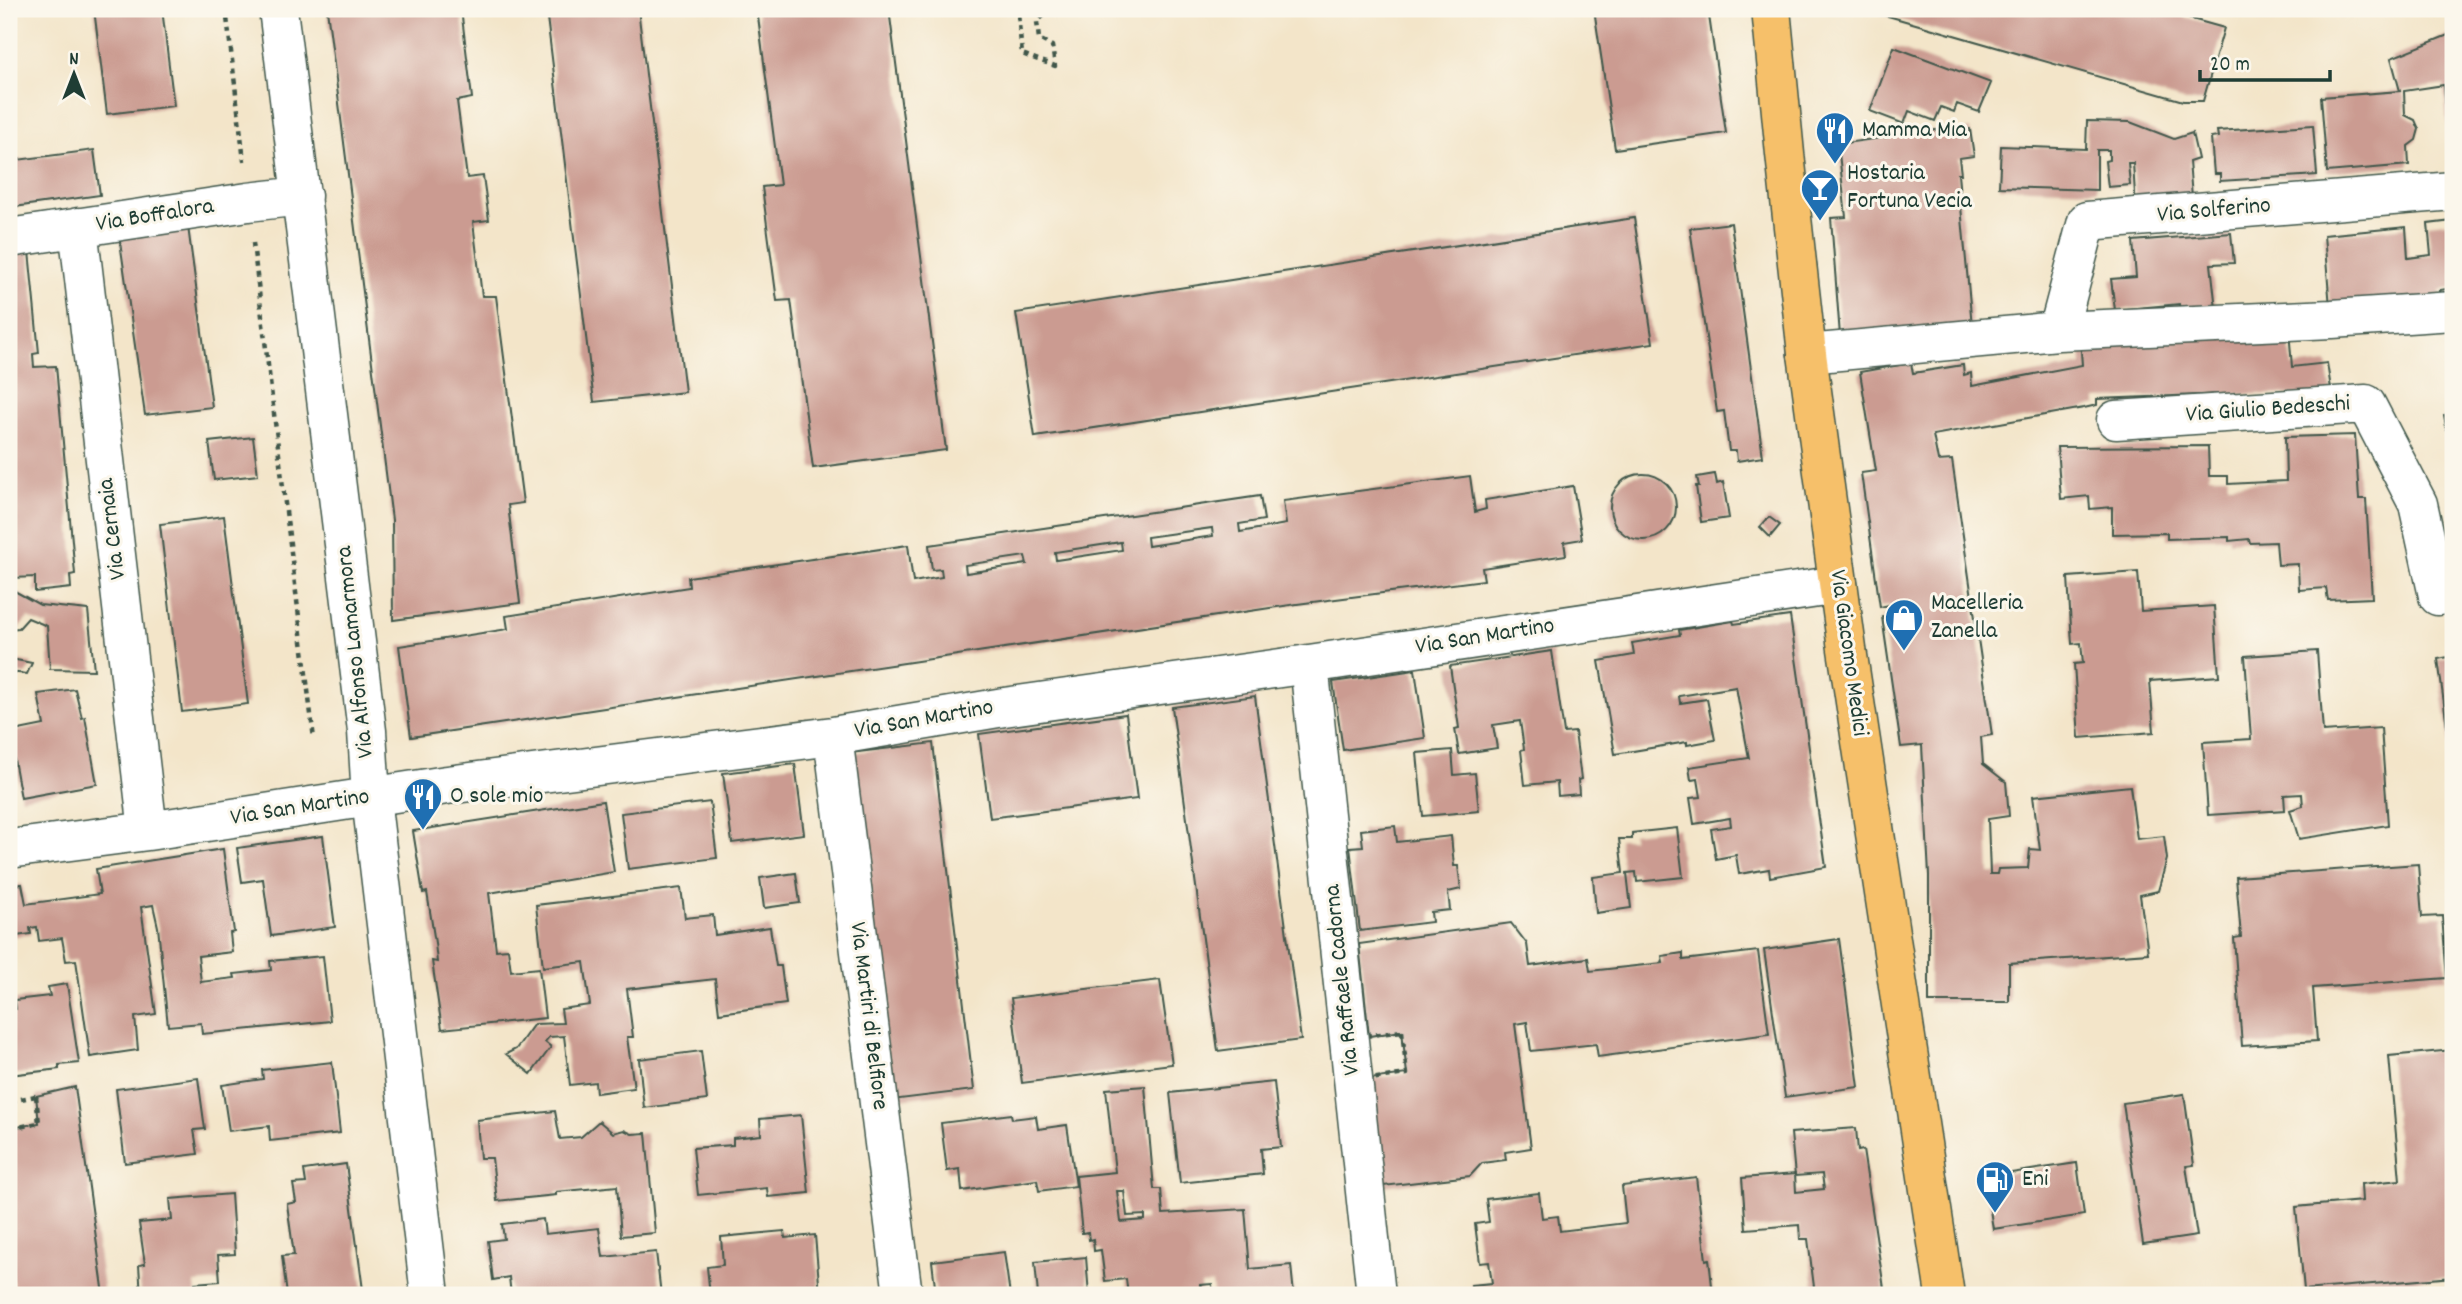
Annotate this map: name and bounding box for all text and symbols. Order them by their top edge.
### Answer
north arrow [38,38,108,108]
scale bar [2200,38,2329,82]
text: N [69,47,79,74]
text: 20 m [2210,51,2250,81]
restaurant icon: Mamma Mia [1814,110,1856,165]
place label: Mamma Mia [1862,114,1968,148]
place label: Hostaria Fortuna Vecia [1847,157,1972,219]
bar icon: Hostaria Fortuna Vecia [1799,167,1841,222]
street label: Via Solferino [2156,189,2272,233]
street label: Via Boffalora [94,190,217,242]
street label: Via Giulio Bedeschi [2185,387,2351,433]
street label: Via Cernaia [90,476,136,582]
street label: Via Alfonso Lamarmora [328,544,384,760]
street label: Via Giacomo Medici [1819,568,1877,738]
place label: Macelleria Zanella [1931,587,2024,649]
shop icon: Macelleria Zanella [1883,597,1925,652]
street label: Via San Martino [1413,609,1557,665]
street label: Via San Martino [852,691,996,749]
restaurant icon: O sole mio [402,776,444,831]
street label: Via San Martino [228,780,372,836]
place label: O sole mio [450,780,543,814]
street label: Via Raffaele Cadorna [1316,882,1370,1077]
street label: Via Martiri di Belfiore [840,920,896,1112]
fuel station icon: Eni [1974,1159,2016,1214]
place label: Eni [2022,1163,2048,1197]

